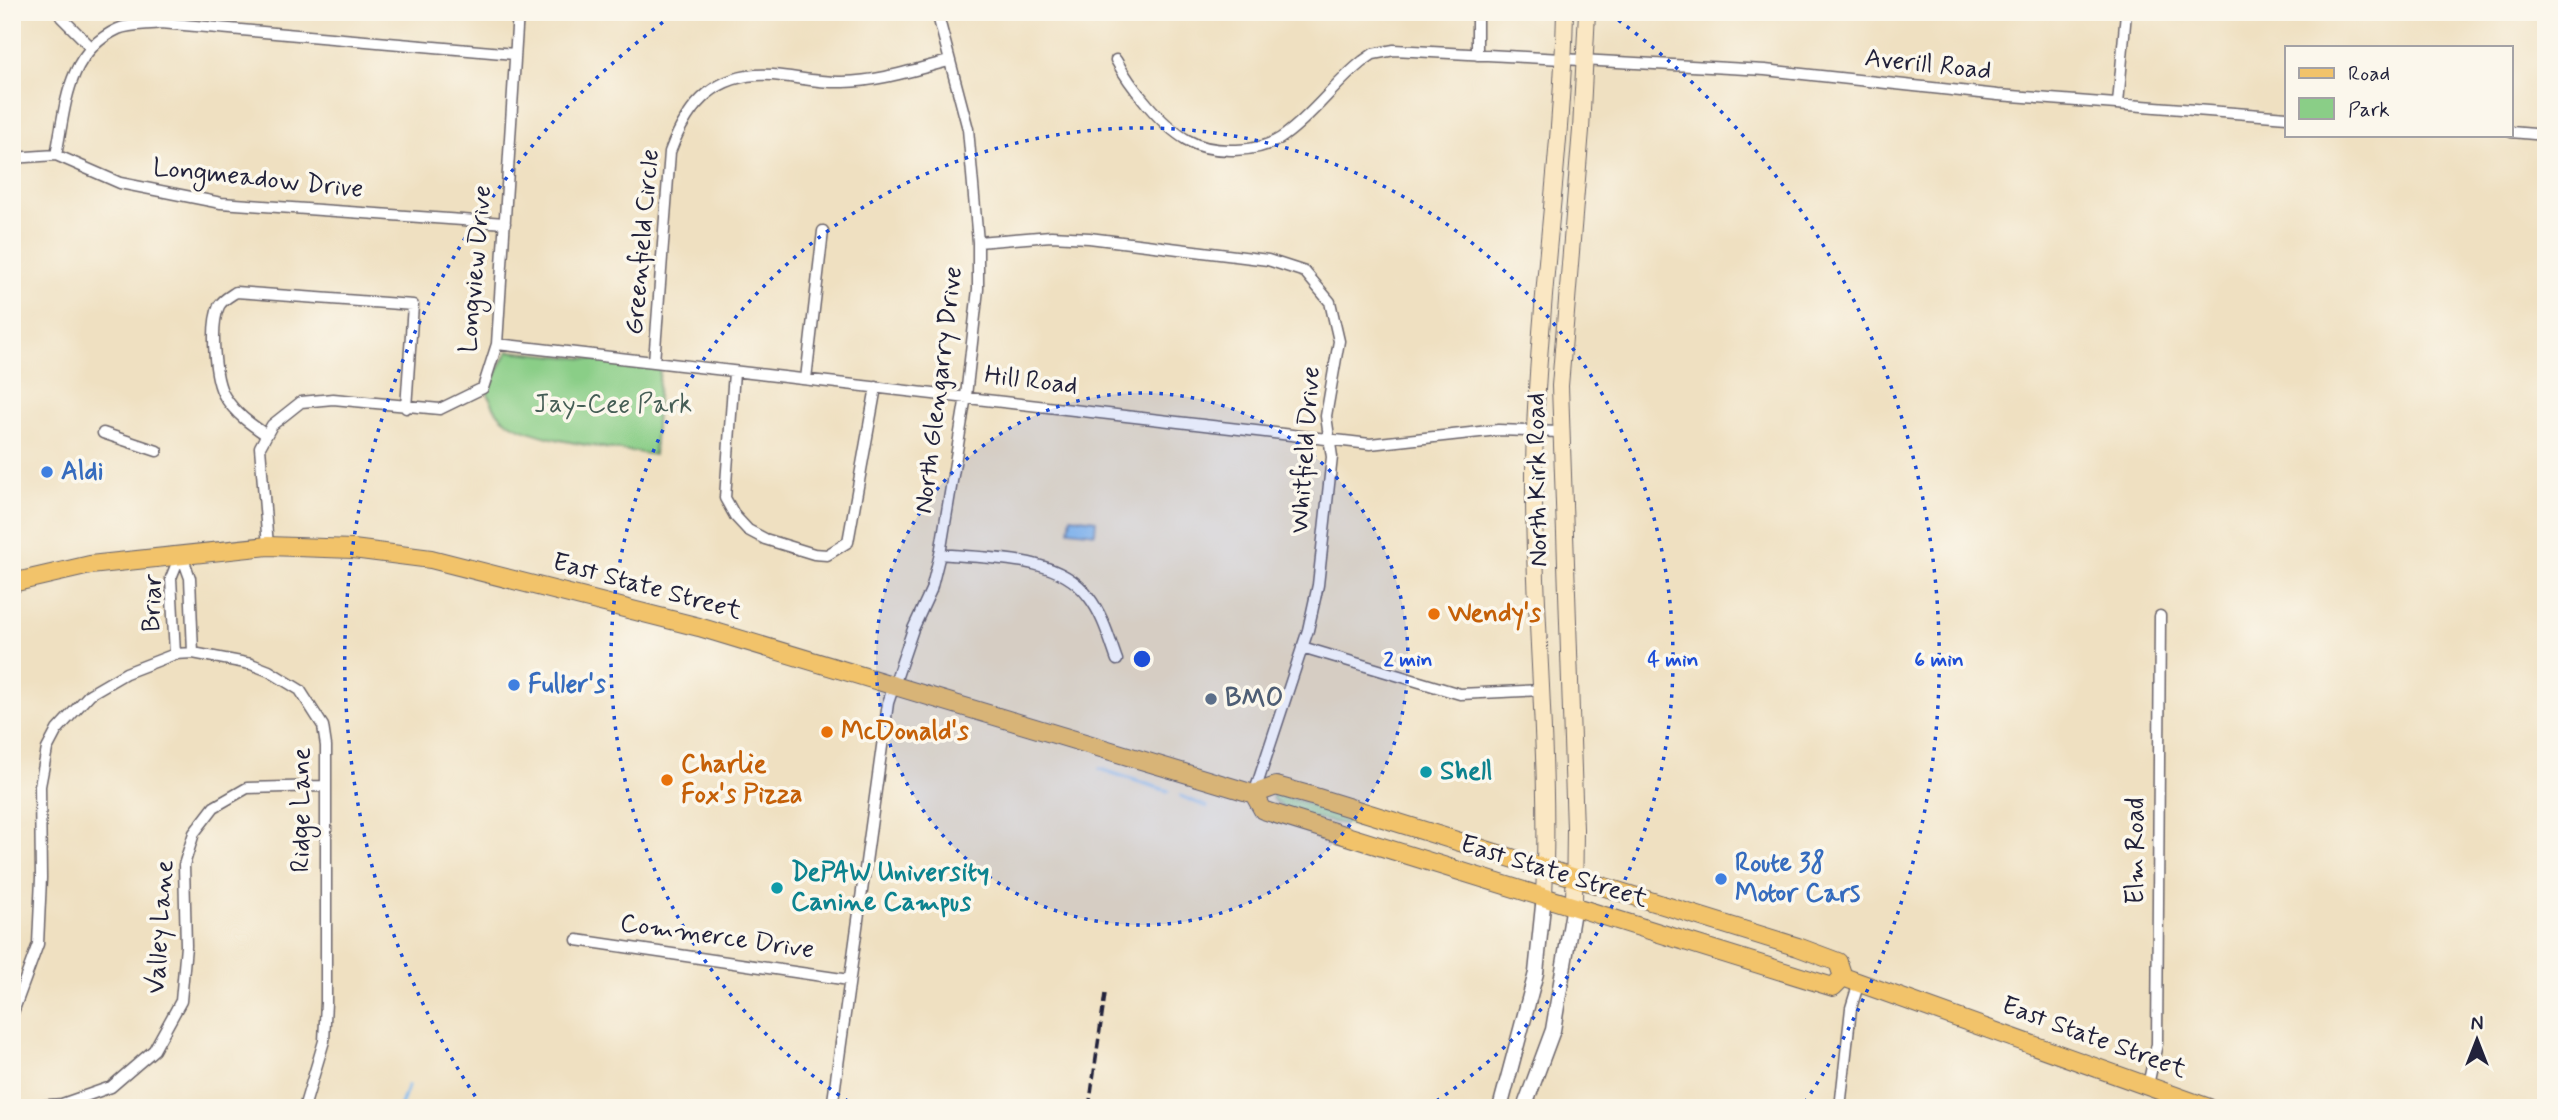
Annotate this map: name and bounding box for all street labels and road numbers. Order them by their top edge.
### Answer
street label: Averill Road [1863,41,1993,89]
street label: Greenfield Circle [618,148,668,336]
street label: Longmeadow Drive [151,151,365,209]
street label: Longview Drive [452,184,502,354]
street label: North Glengarry Drive [907,264,971,516]
street label: Hill Road [983,358,1079,404]
street label: Whitfield Drive [1283,365,1329,535]
street label: North Kirk Road [1519,393,1557,567]
street label: East State Street [549,545,745,629]
street label: Briar [135,573,171,633]
street label: Ridge Lane [285,747,321,873]
street label: Elm Road [2119,797,2153,905]
street label: East State Street [1456,827,1652,917]
street label: Valley Lane [139,859,183,995]
street label: Commerce Drive [618,907,816,967]
street label: East State Street [1997,989,2191,1087]

